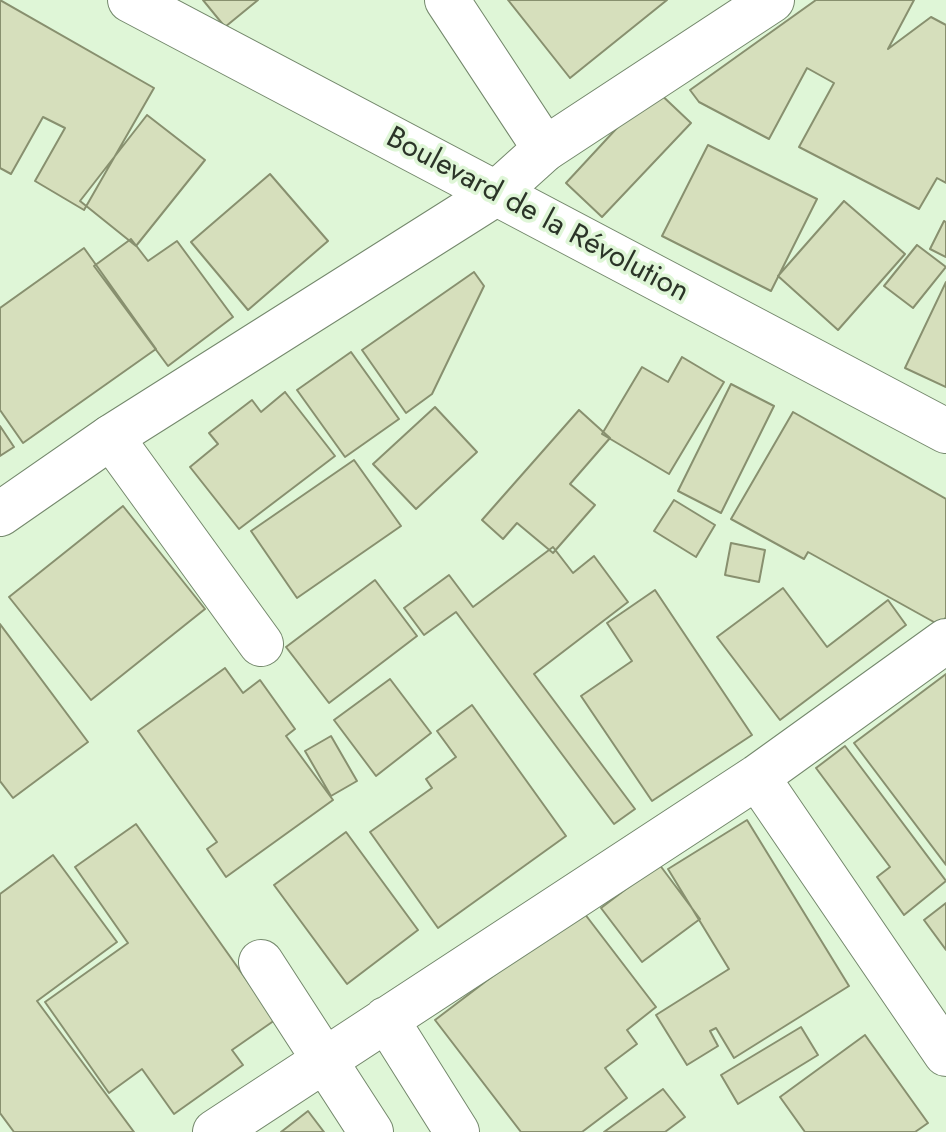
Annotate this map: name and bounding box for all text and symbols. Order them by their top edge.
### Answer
street label: Boulevard de la Révolution [379,121,695,311]

